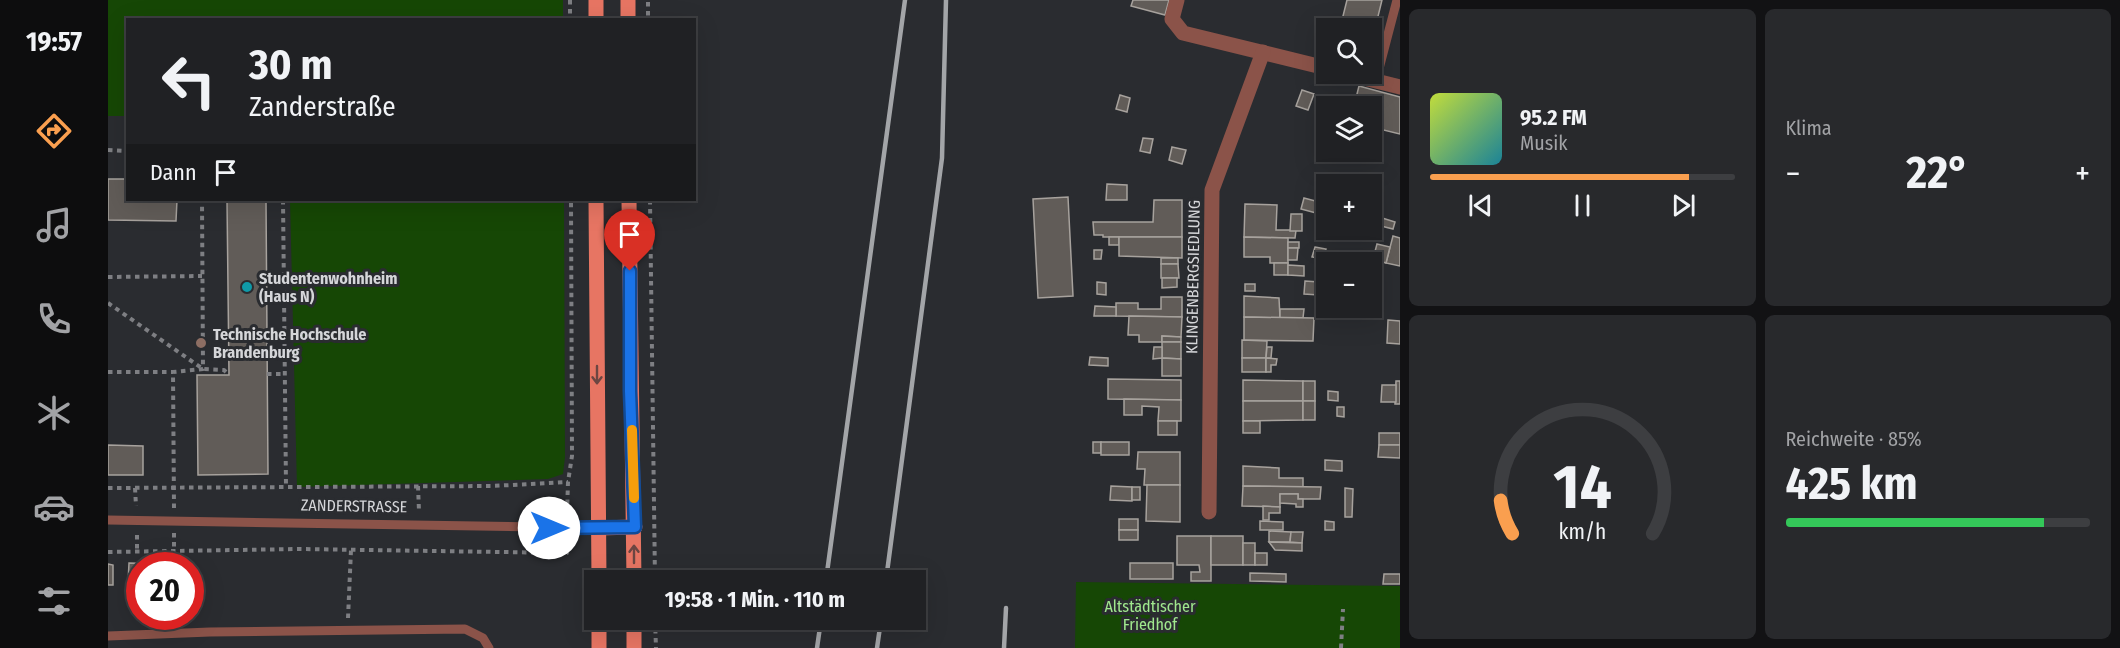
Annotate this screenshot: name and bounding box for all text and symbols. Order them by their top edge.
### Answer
map controls [1316,18,1382,318]
button: search [1316,18,1382,84]
text: 19:57 [26,26,82,58]
text: 30 m [249,40,333,90]
icon: left [150,42,228,120]
text: Zanderstraße [249,91,396,123]
button: layers [1316,96,1382,162]
text: 95.2 FM [1520,104,1587,131]
icon: directions [33,110,75,152]
text: Klima [1786,116,1832,140]
text: Musik [1520,131,1568,155]
text: 22° [1906,146,1969,200]
text: − [1786,154,1800,194]
text: + [2075,154,2090,194]
icon: arrive [209,156,242,189]
text: Dann [150,159,197,186]
button: + [1316,174,1382,240]
icon: previous [1464,189,1497,222]
icon: pause [1566,189,1599,222]
icon: next [1667,189,1700,222]
street label: KLINGENBERGSIEDLUNG [1182,200,1204,354]
icon: music [33,204,75,246]
pin [604,209,655,271]
icon: arrive [613,218,646,251]
button: − [1316,252,1382,318]
place label: Studentenwohnheim (Haus N) [259,269,397,306]
marker: Studentenwohnheim (Haus N) [240,280,254,294]
icon: phone [33,298,75,340]
place label: Technische Hochschule Brandenburg [213,325,366,362]
marker: Technische Hochschule Brandenburg [194,336,208,350]
one-way arrow [591,365,603,385]
icon: climate [33,392,75,434]
text: Reichweite · 85% [1786,427,1922,451]
text: 14 [1553,450,1611,525]
text: 425 km [1786,457,1918,511]
icon: car [33,486,75,528]
street label: ZANDERSTRASSE [301,496,407,516]
position arrow [517,496,581,560]
text: km/h [1558,519,1606,545]
one-way arrow [629,544,640,564]
speed limit sign: 20 [126,552,204,630]
icon: filters [33,580,75,622]
text: 19:58 · 1 Min. · 110 m [665,586,845,613]
park label: Altstädtischer Friedhof [1104,597,1196,634]

